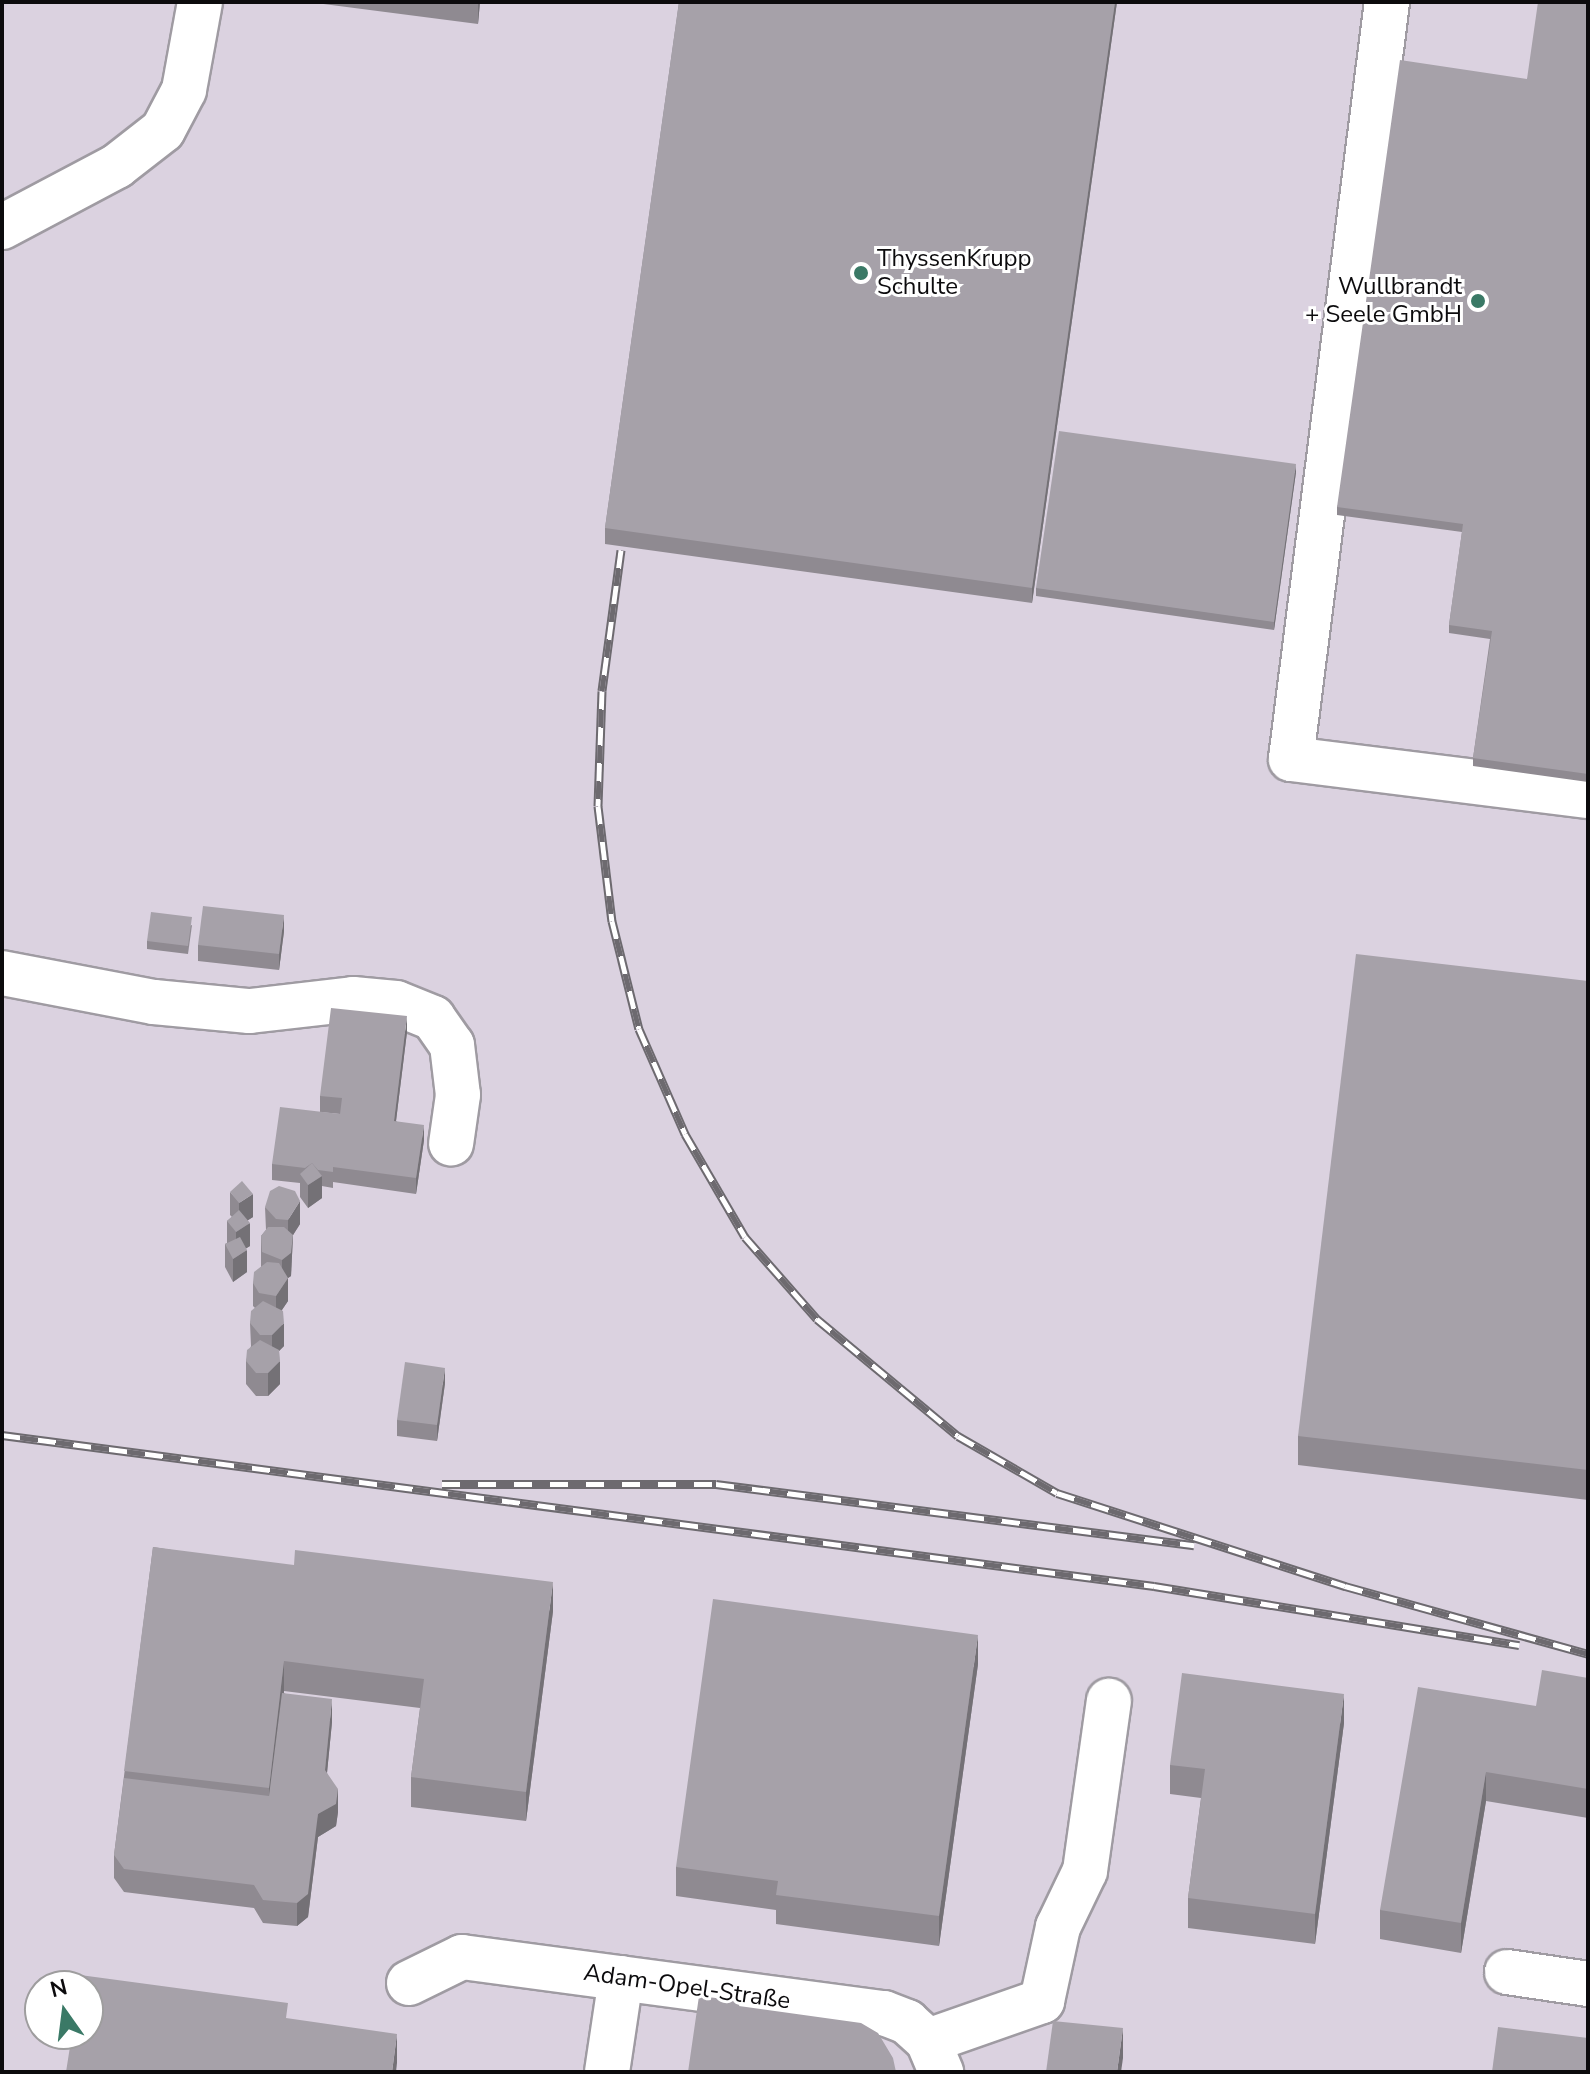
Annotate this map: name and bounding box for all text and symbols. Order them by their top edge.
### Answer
place label: ThyssenKrupp Schulte [877,245,1032,301]
marker: ThyssenKrupp Schulte [852,264,870,282]
place label: Wullbrandt + Seele GmbH [1305,273,1462,329]
marker: Wullbrandt + Seele GmbH [1469,292,1487,310]
street label: Adam-Opel-Straße [582,1958,792,2016]
north arrow [24,1970,104,2050]
text: N [47,1972,70,2005]

